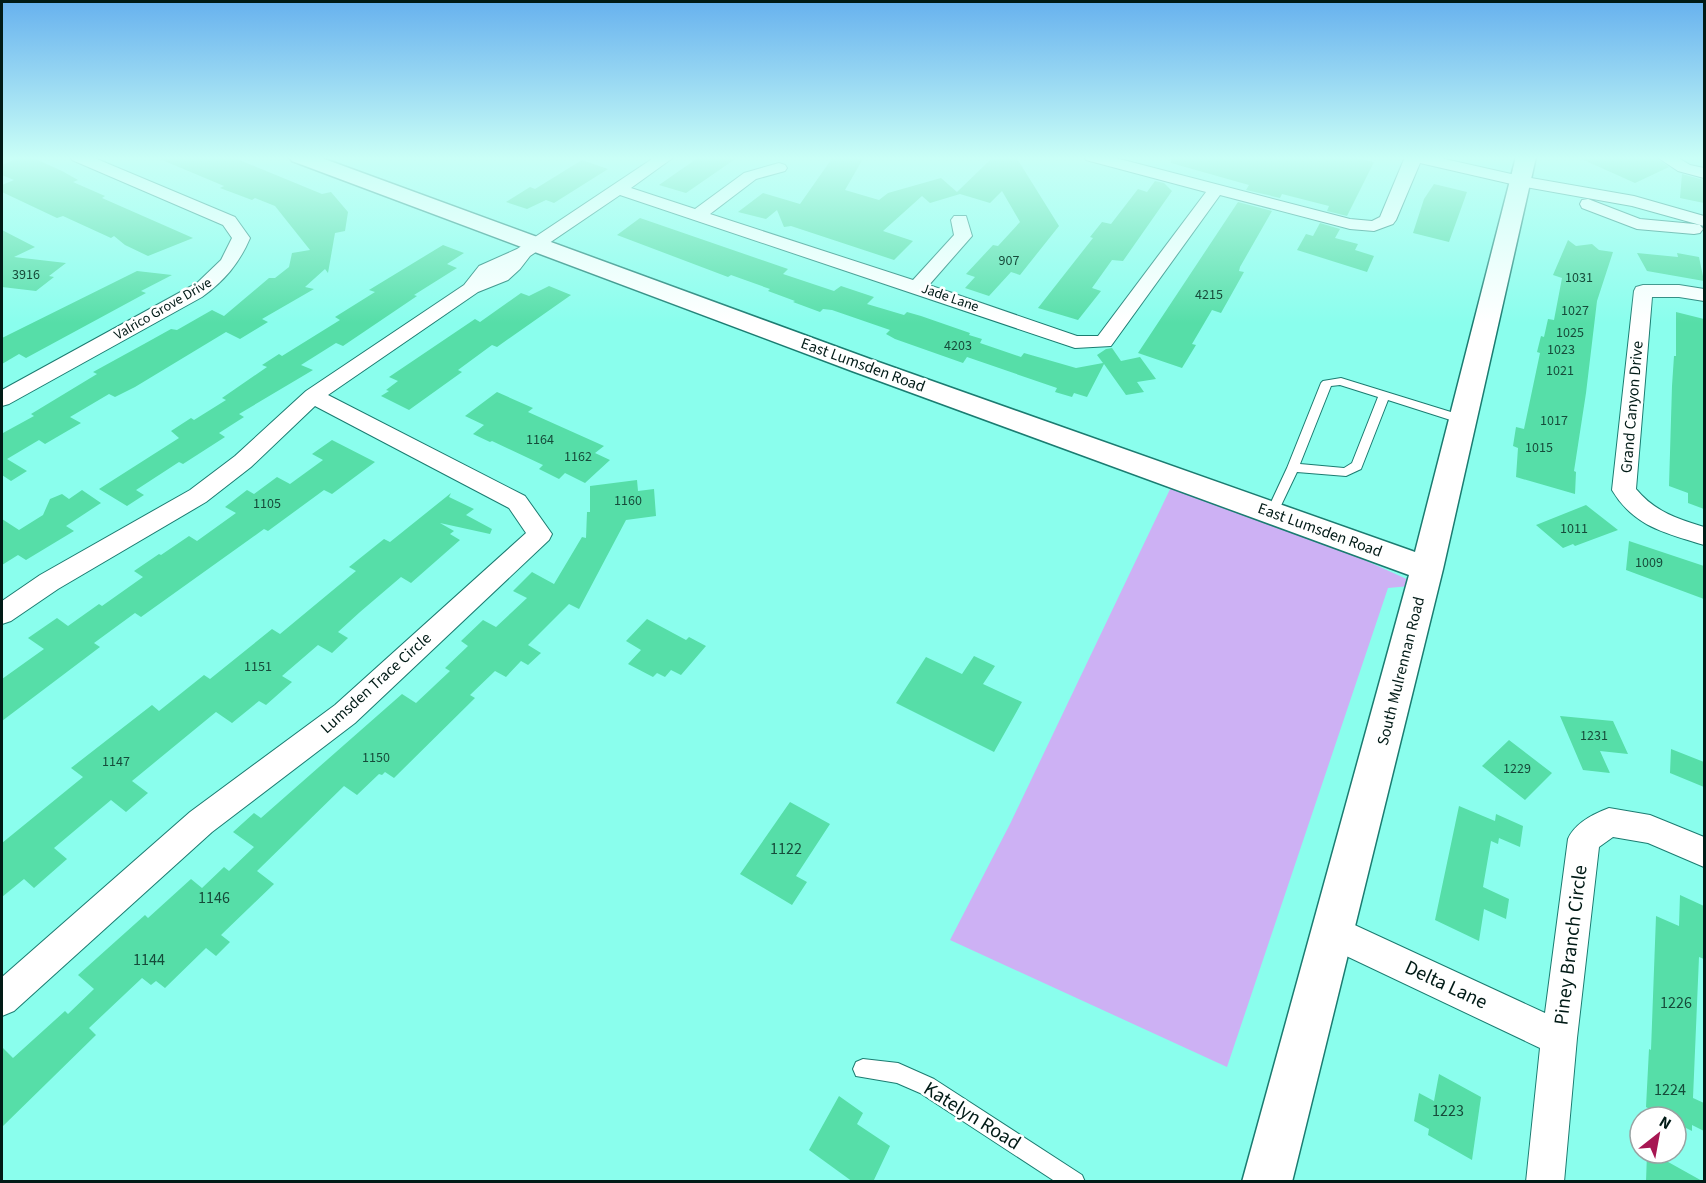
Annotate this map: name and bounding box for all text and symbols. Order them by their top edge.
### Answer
house number: 907 [999,251,1019,271]
house number: 3916 [12,265,40,285]
house number: 1031 [1565,268,1593,288]
street label: Valrico Grove Drive [110,273,216,345]
street label: Jade Lane [918,279,982,317]
house number: 4215 [1195,285,1223,305]
house number: 1027 [1561,301,1589,321]
house number: 1025 [1556,323,1584,343]
street label: East Lumsden Road [798,332,928,398]
house number: 4203 [944,336,972,356]
house number: 1023 [1547,340,1575,360]
street label: Grand Canyon Drive [1615,340,1649,474]
house number: 1021 [1546,361,1574,381]
house number: 1017 [1540,411,1568,431]
house number: 1164 [526,430,554,450]
house number: 1015 [1525,438,1553,458]
house number: 1162 [564,447,592,467]
house number: 1160 [614,491,642,511]
house number: 1105 [253,494,281,514]
street label: East Lumsden Road [1255,497,1385,563]
house number: 1011 [1560,519,1588,539]
house number: 1009 [1635,553,1663,573]
street label: South Mulrennan Road [1372,594,1430,748]
street label: Lumsden Trace Circle [316,627,436,739]
house number: 1151 [244,657,272,677]
house number: 1231 [1580,726,1608,746]
house number: 1150 [362,748,390,768]
house number: 1147 [102,752,130,772]
house number: 1229 [1503,759,1531,779]
house number: 1122 [770,838,802,860]
street label: Piney Branch Circle [1547,863,1595,1027]
house number: 1146 [198,887,230,909]
house number: 1144 [133,949,165,971]
street label: Delta Lane [1400,954,1492,1016]
house number: 1226 [1660,992,1692,1014]
street label: Katelyn Road [918,1075,1026,1157]
house number: 1224 [1654,1079,1686,1101]
house number: 1223 [1432,1100,1464,1122]
north arrow [1628,1105,1688,1165]
text: N [1655,1111,1675,1135]

